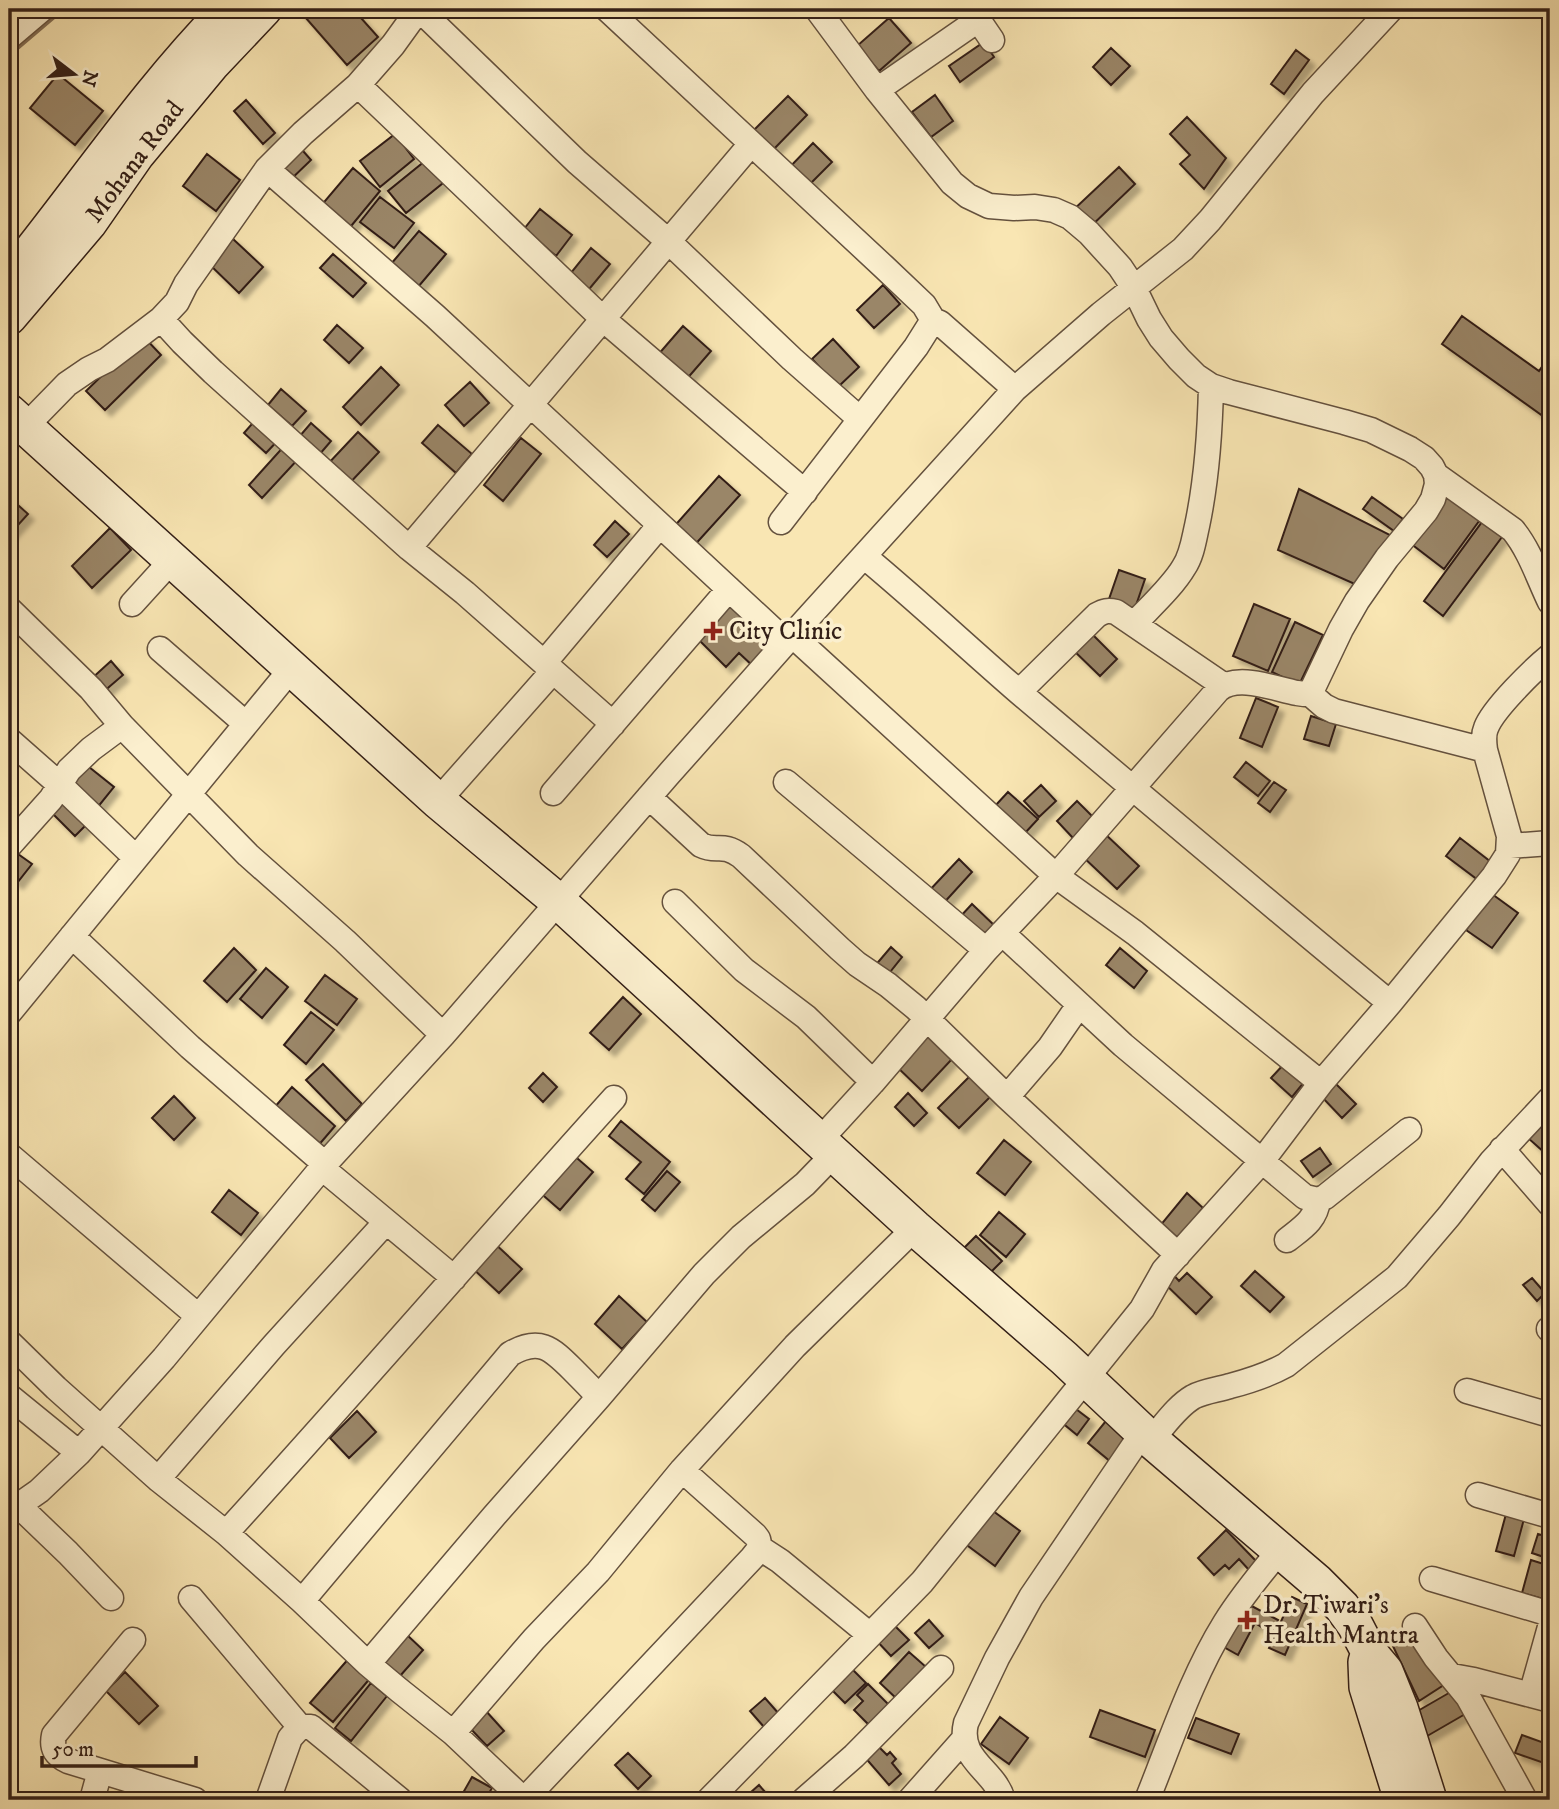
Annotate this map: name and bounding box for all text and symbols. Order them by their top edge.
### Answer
north arrow [38,38,108,108]
text: N [76,68,102,89]
street label: Mohana Road [78,94,192,230]
place label: City Clinic [729,615,842,648]
marker: City Clinic [703,621,723,641]
place label: Dr. Tiwari's Health Mantra [1263,1589,1419,1652]
marker: Dr. Tiwari's Health Mantra [1237,1610,1257,1630]
scale bar [42,1725,196,1769]
text: 50 m [52,1737,94,1763]

